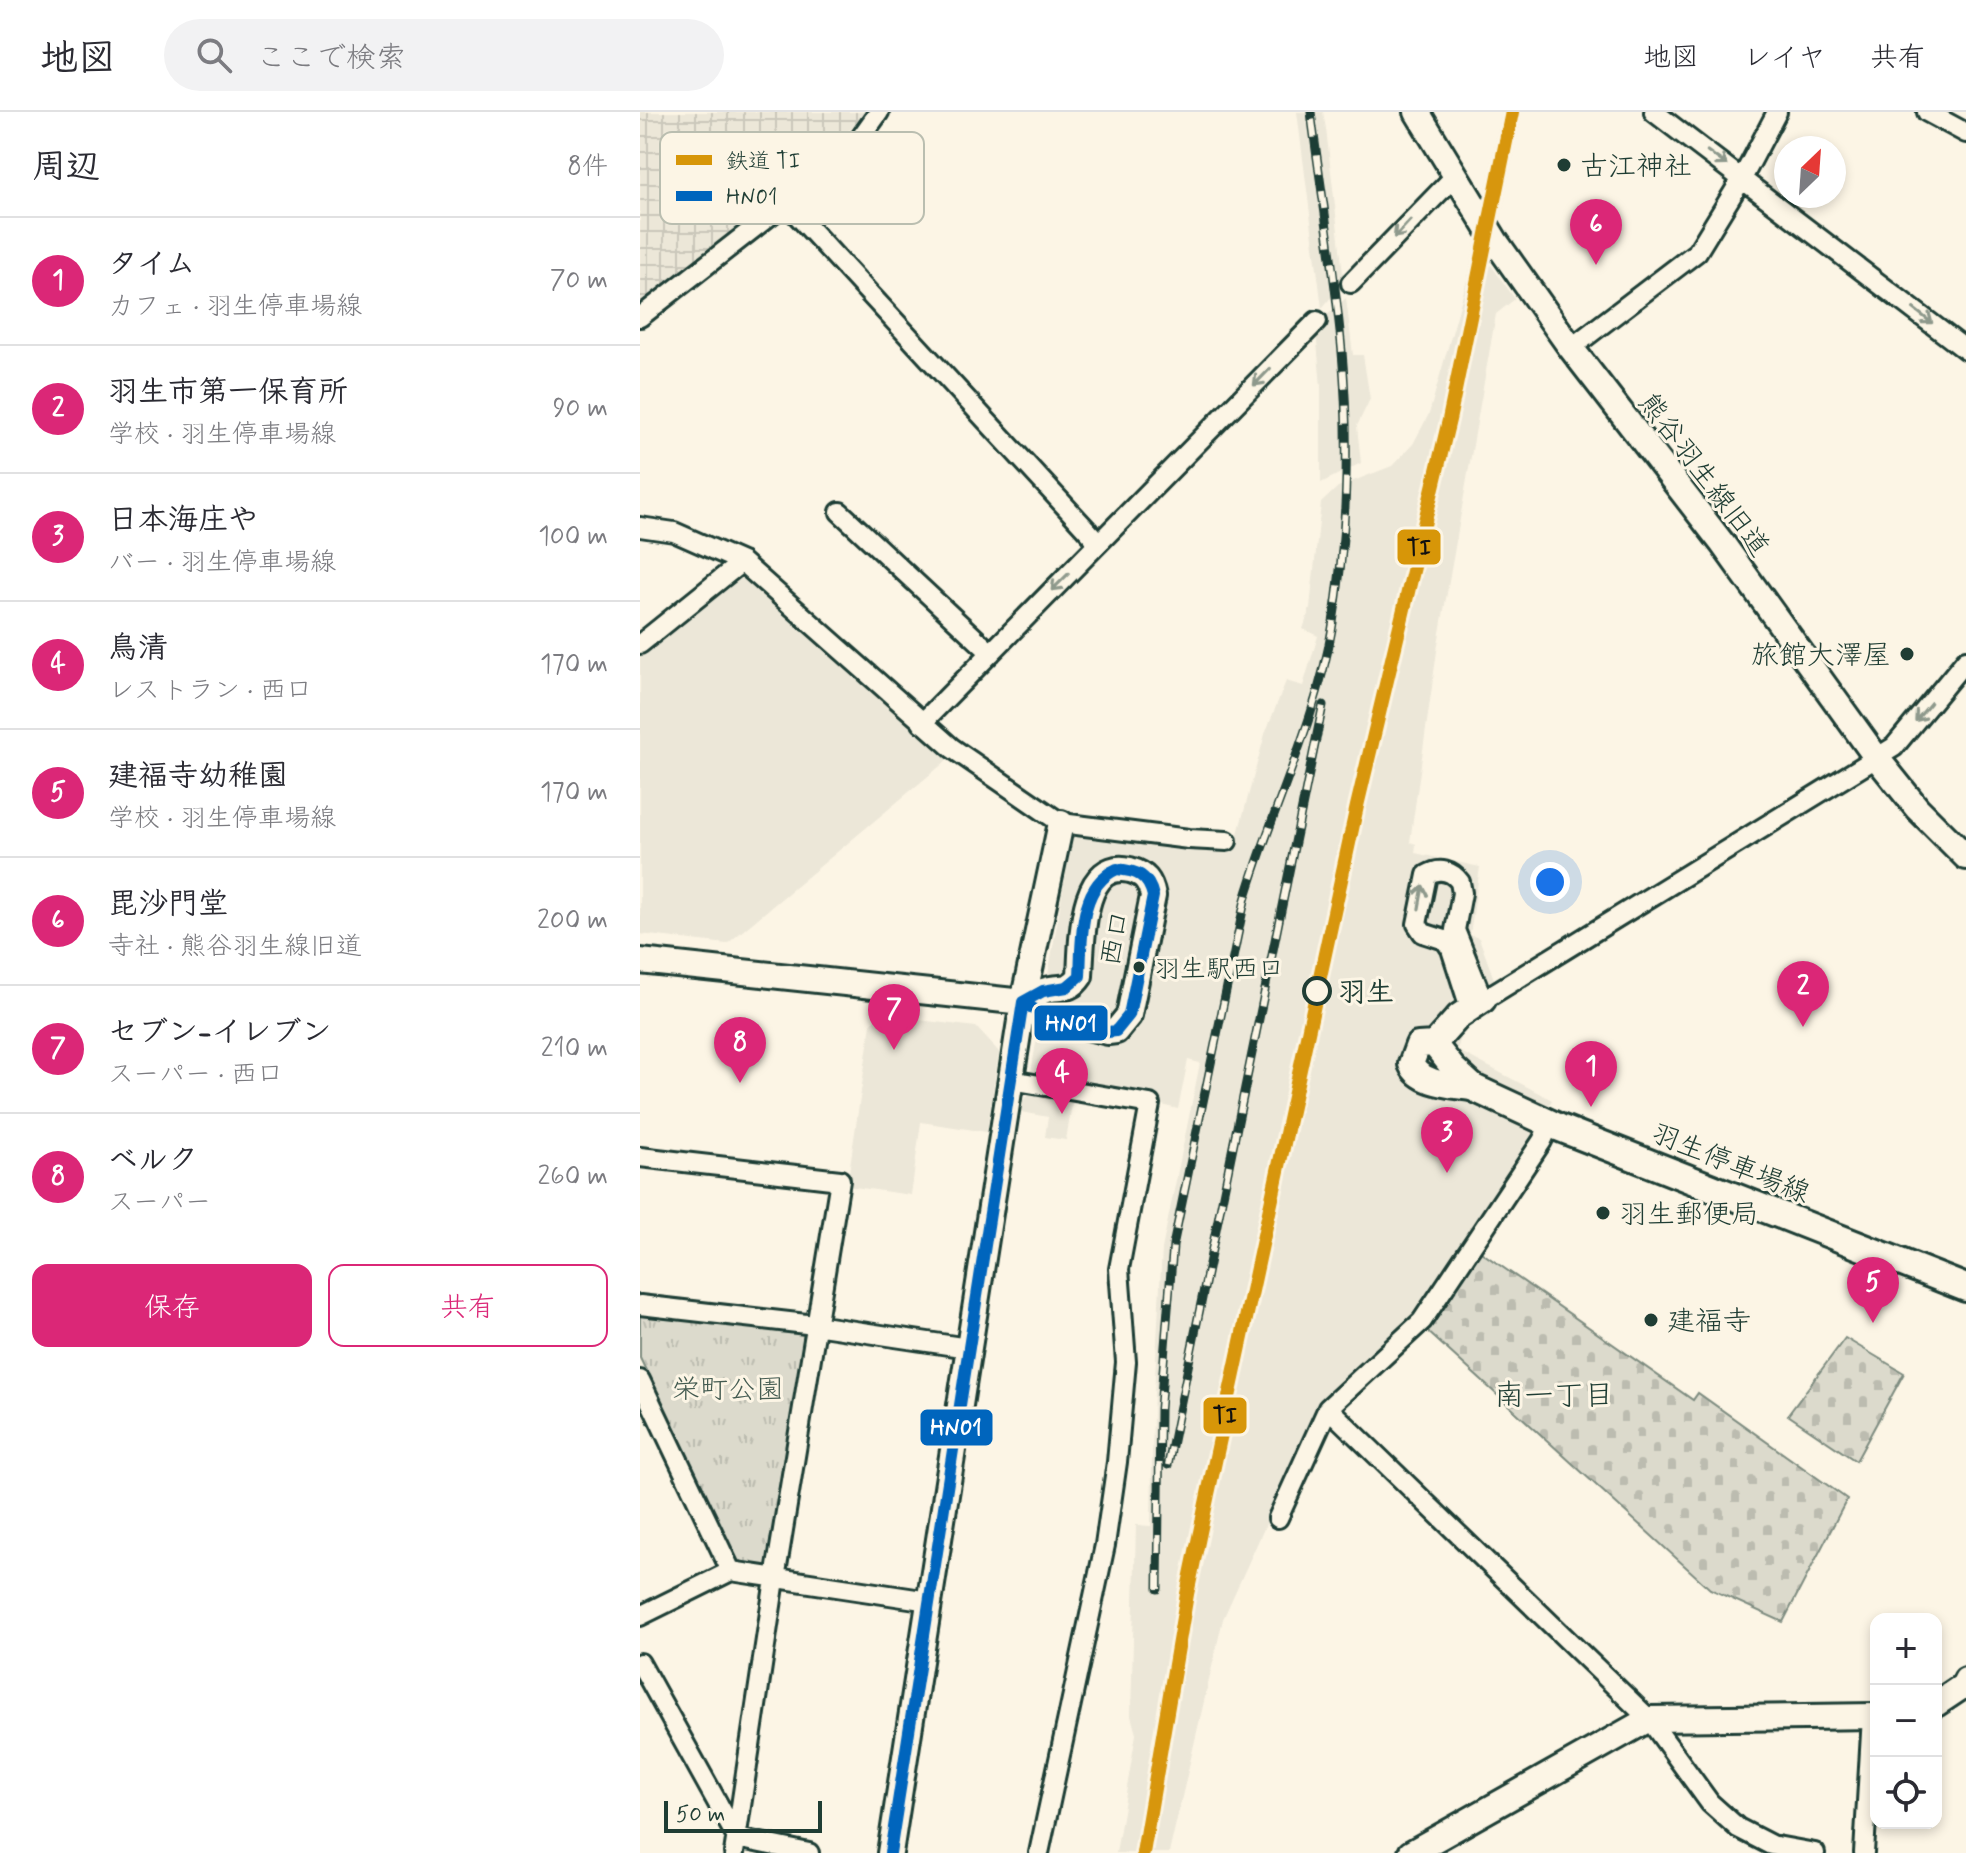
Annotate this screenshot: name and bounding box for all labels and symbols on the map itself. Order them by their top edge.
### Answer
legend [660,132,924,224]
north arrow [1774,136,1846,208]
text: 鉄道 TI [726,148,800,176]
place label: 古江神社 [1580,149,1692,186]
one-way arrow [1705,150,1727,166]
marker: 古江神社 [1555,156,1573,174]
text: HN01 [726,184,778,212]
pin: 6 [1570,199,1622,265]
one-way arrow [1393,218,1411,238]
one-way arrow [1912,308,1933,325]
one-way arrow [1253,367,1272,386]
street label: 熊谷羽生線旧道 [1629,386,1777,565]
line badge: TI [1396,528,1442,566]
text: TI [1407,535,1431,563]
one-way arrow [1051,572,1070,591]
place label: 旅館大澤屋 [1751,638,1891,675]
marker: 旅館大澤屋 [1898,645,1916,663]
one-way arrow [1914,701,1932,722]
your location [1530,862,1570,902]
one-way arrow [1415,885,1430,910]
street label: 西口 [1093,907,1140,970]
place label: 羽生駅西口 [1154,953,1284,987]
marker: 羽生駅西口 [1131,959,1147,975]
pin: 2 [1777,961,1829,1027]
place label: 羽生 [1338,975,1394,1012]
marker: 羽生 [1303,977,1331,1005]
pin: 7 [868,984,920,1050]
line badge: HN01 [1033,1004,1109,1042]
text: HN01 [1045,1011,1097,1039]
pin: 8 [714,1017,766,1083]
pin: 1 [1565,1041,1617,1107]
pin: 4 [1036,1048,1088,1114]
pin: 3 [1421,1107,1473,1173]
street label: 羽生停車場線 [1645,1116,1815,1213]
place label: 羽生郵便局 [1619,1197,1759,1234]
marker: 羽生郵便局 [1594,1204,1612,1222]
pin: 5 [1847,1257,1899,1323]
place label: 建福寺 [1667,1304,1751,1341]
marker: 建福寺 [1642,1311,1660,1329]
park label: 栄町公園 [672,1372,784,1409]
district label: 南一丁目 [1494,1377,1614,1416]
line badge: TI [1202,1396,1248,1435]
text: TI [1213,1403,1237,1431]
line badge: HN01 [919,1408,994,1447]
text: HN01 [930,1415,982,1443]
scale bar [664,1797,822,1833]

